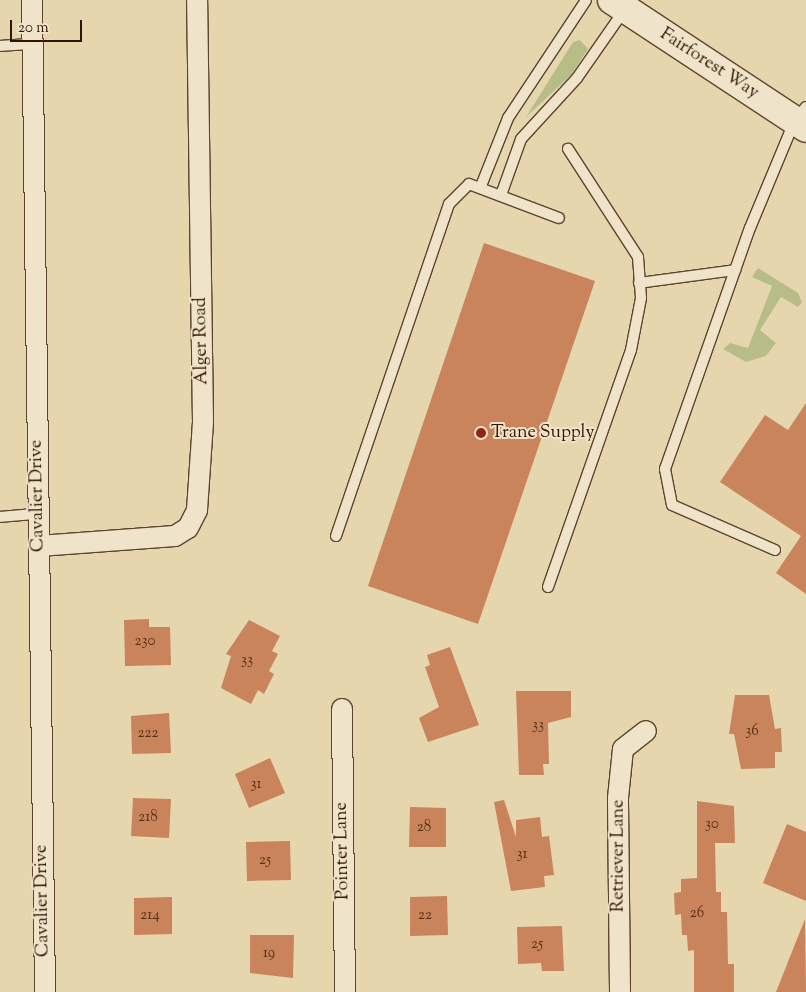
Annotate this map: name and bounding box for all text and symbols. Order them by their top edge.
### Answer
scale bar [12,10,85,42]
text: 20 m [18,18,49,39]
street label: Fairforest Way [655,24,763,104]
street label: Alger Road [190,297,214,385]
place label: Trane Supply [491,422,594,444]
marker: Trane Supply [475,427,487,439]
street label: Cavalier Drive [26,440,50,552]
house number: 230 [135,633,155,651]
house number: 33 [241,652,253,670]
house number: 33 [532,717,544,735]
house number: 36 [745,723,759,741]
house number: 222 [137,725,159,743]
house number: 31 [250,776,262,794]
street label: Retriever Lane [608,800,630,912]
street label: Pointer Lane [331,802,355,900]
house number: 218 [138,809,158,827]
house number: 30 [705,816,719,834]
house number: 28 [417,819,431,837]
street label: Cavalier Drive [31,845,55,957]
house number: 31 [516,846,528,864]
house number: 25 [259,852,271,870]
house number: 26 [690,905,704,923]
house number: 214 [140,907,160,925]
house number: 22 [418,907,432,925]
house number: 25 [531,936,543,954]
house number: 19 [263,945,275,963]

